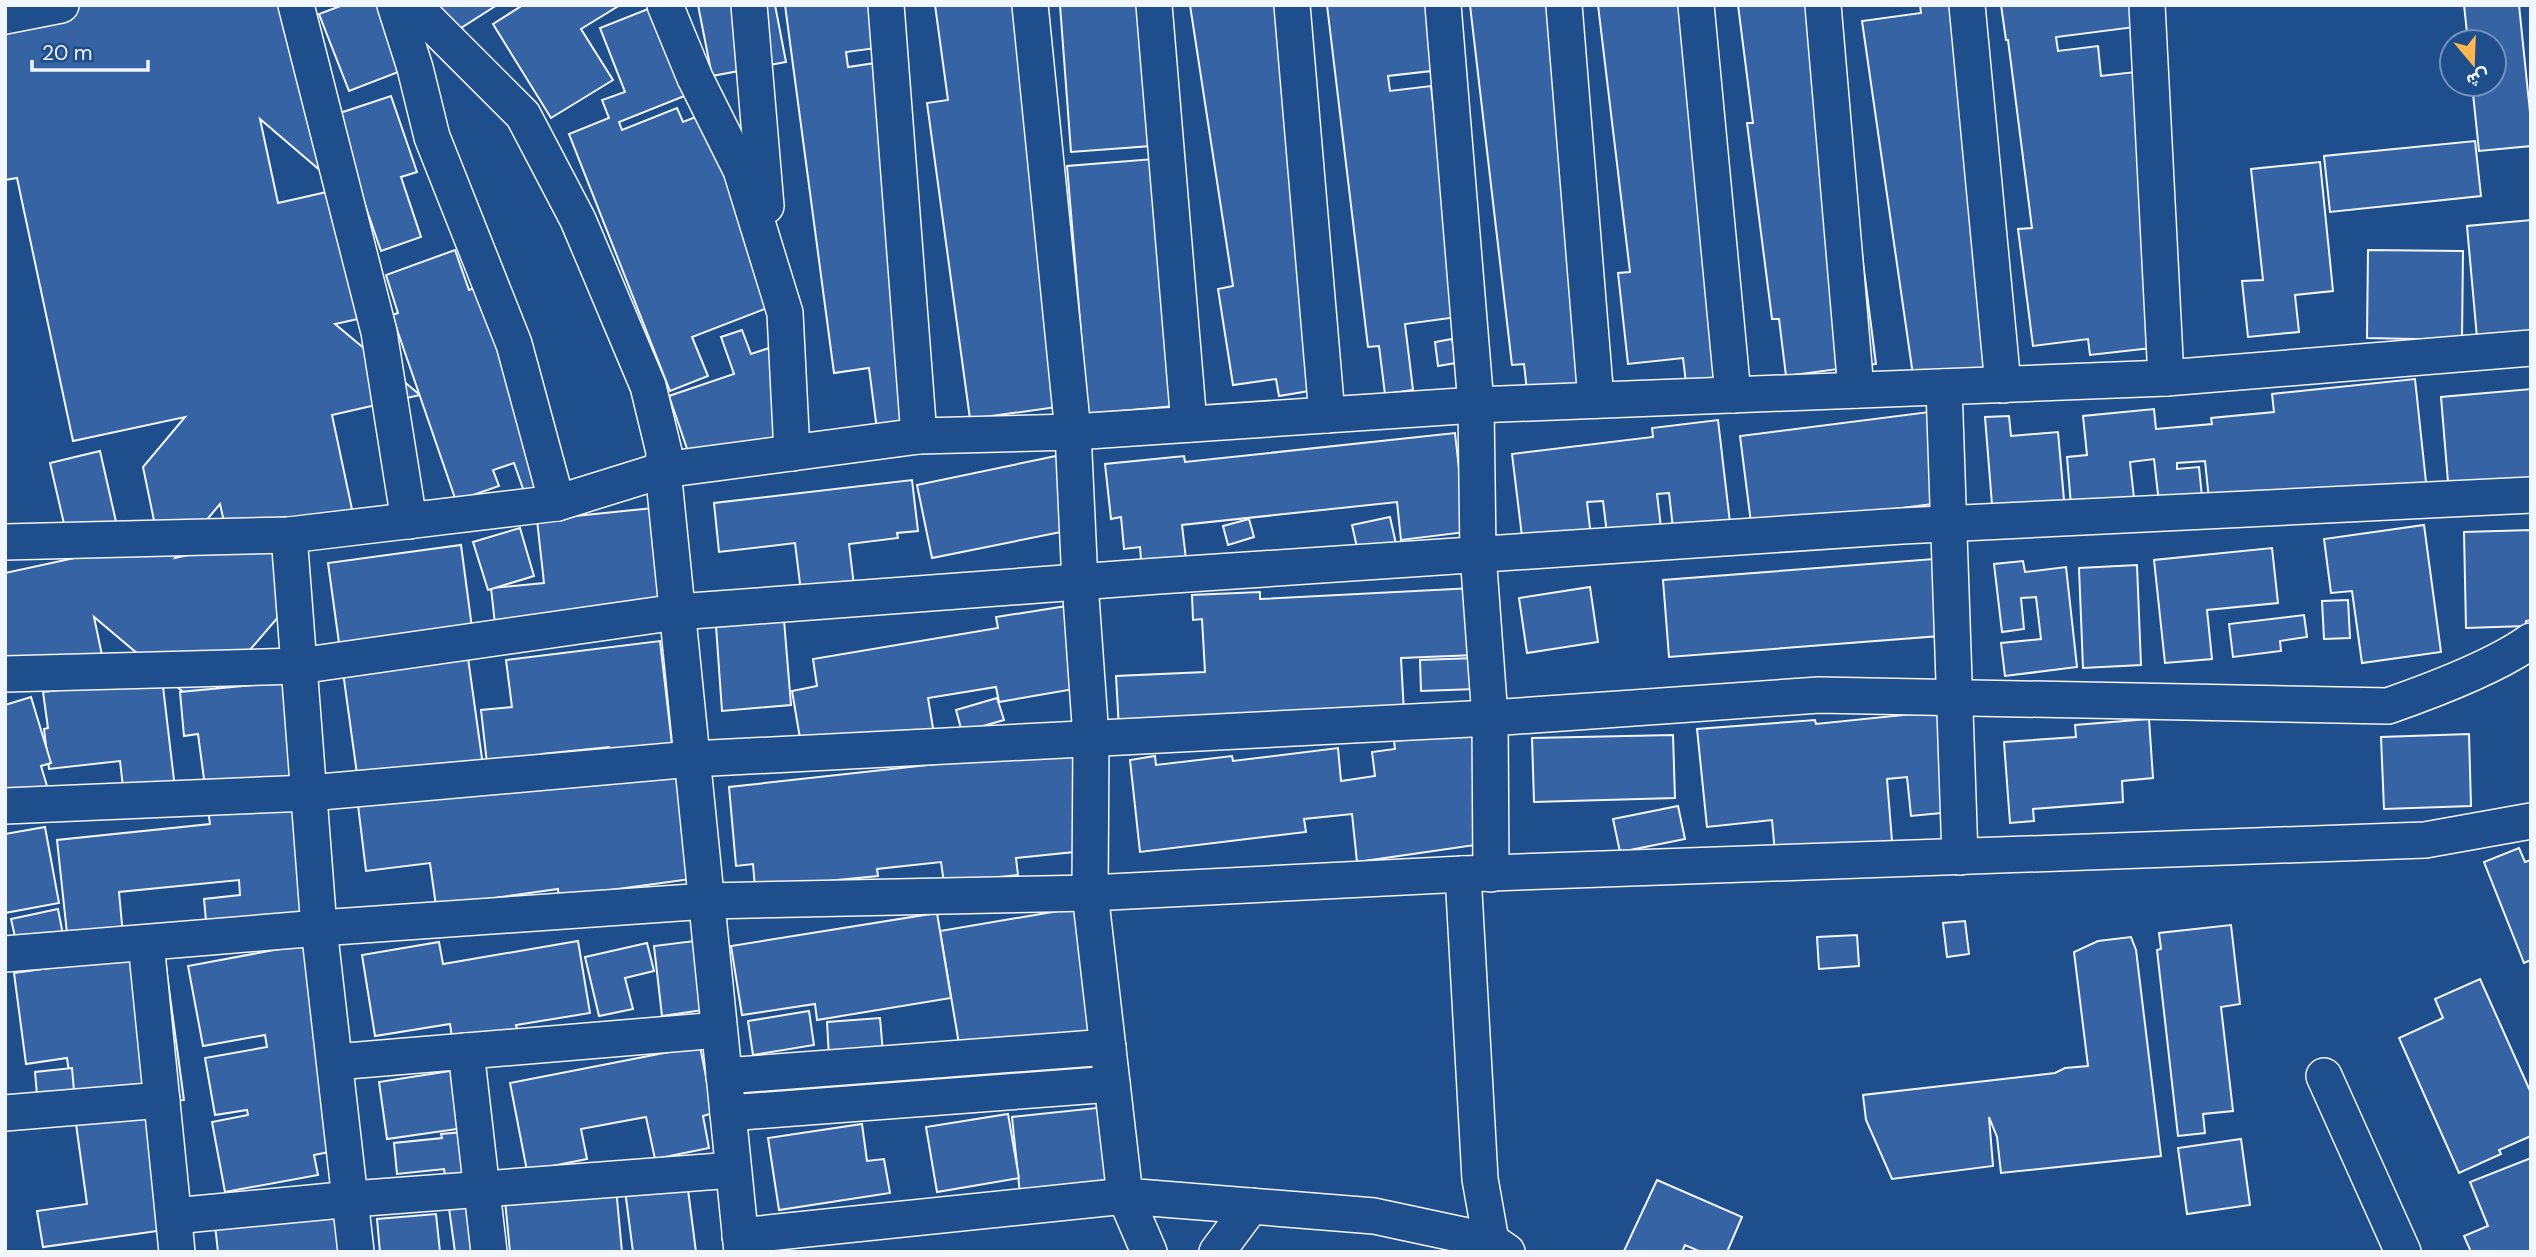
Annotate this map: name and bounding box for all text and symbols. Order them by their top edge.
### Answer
scale bar [32,28,147,72]
north arrow [2438,28,2508,98]
text: 20 m [42,39,93,67]
text: ش [2463,63,2493,94]

